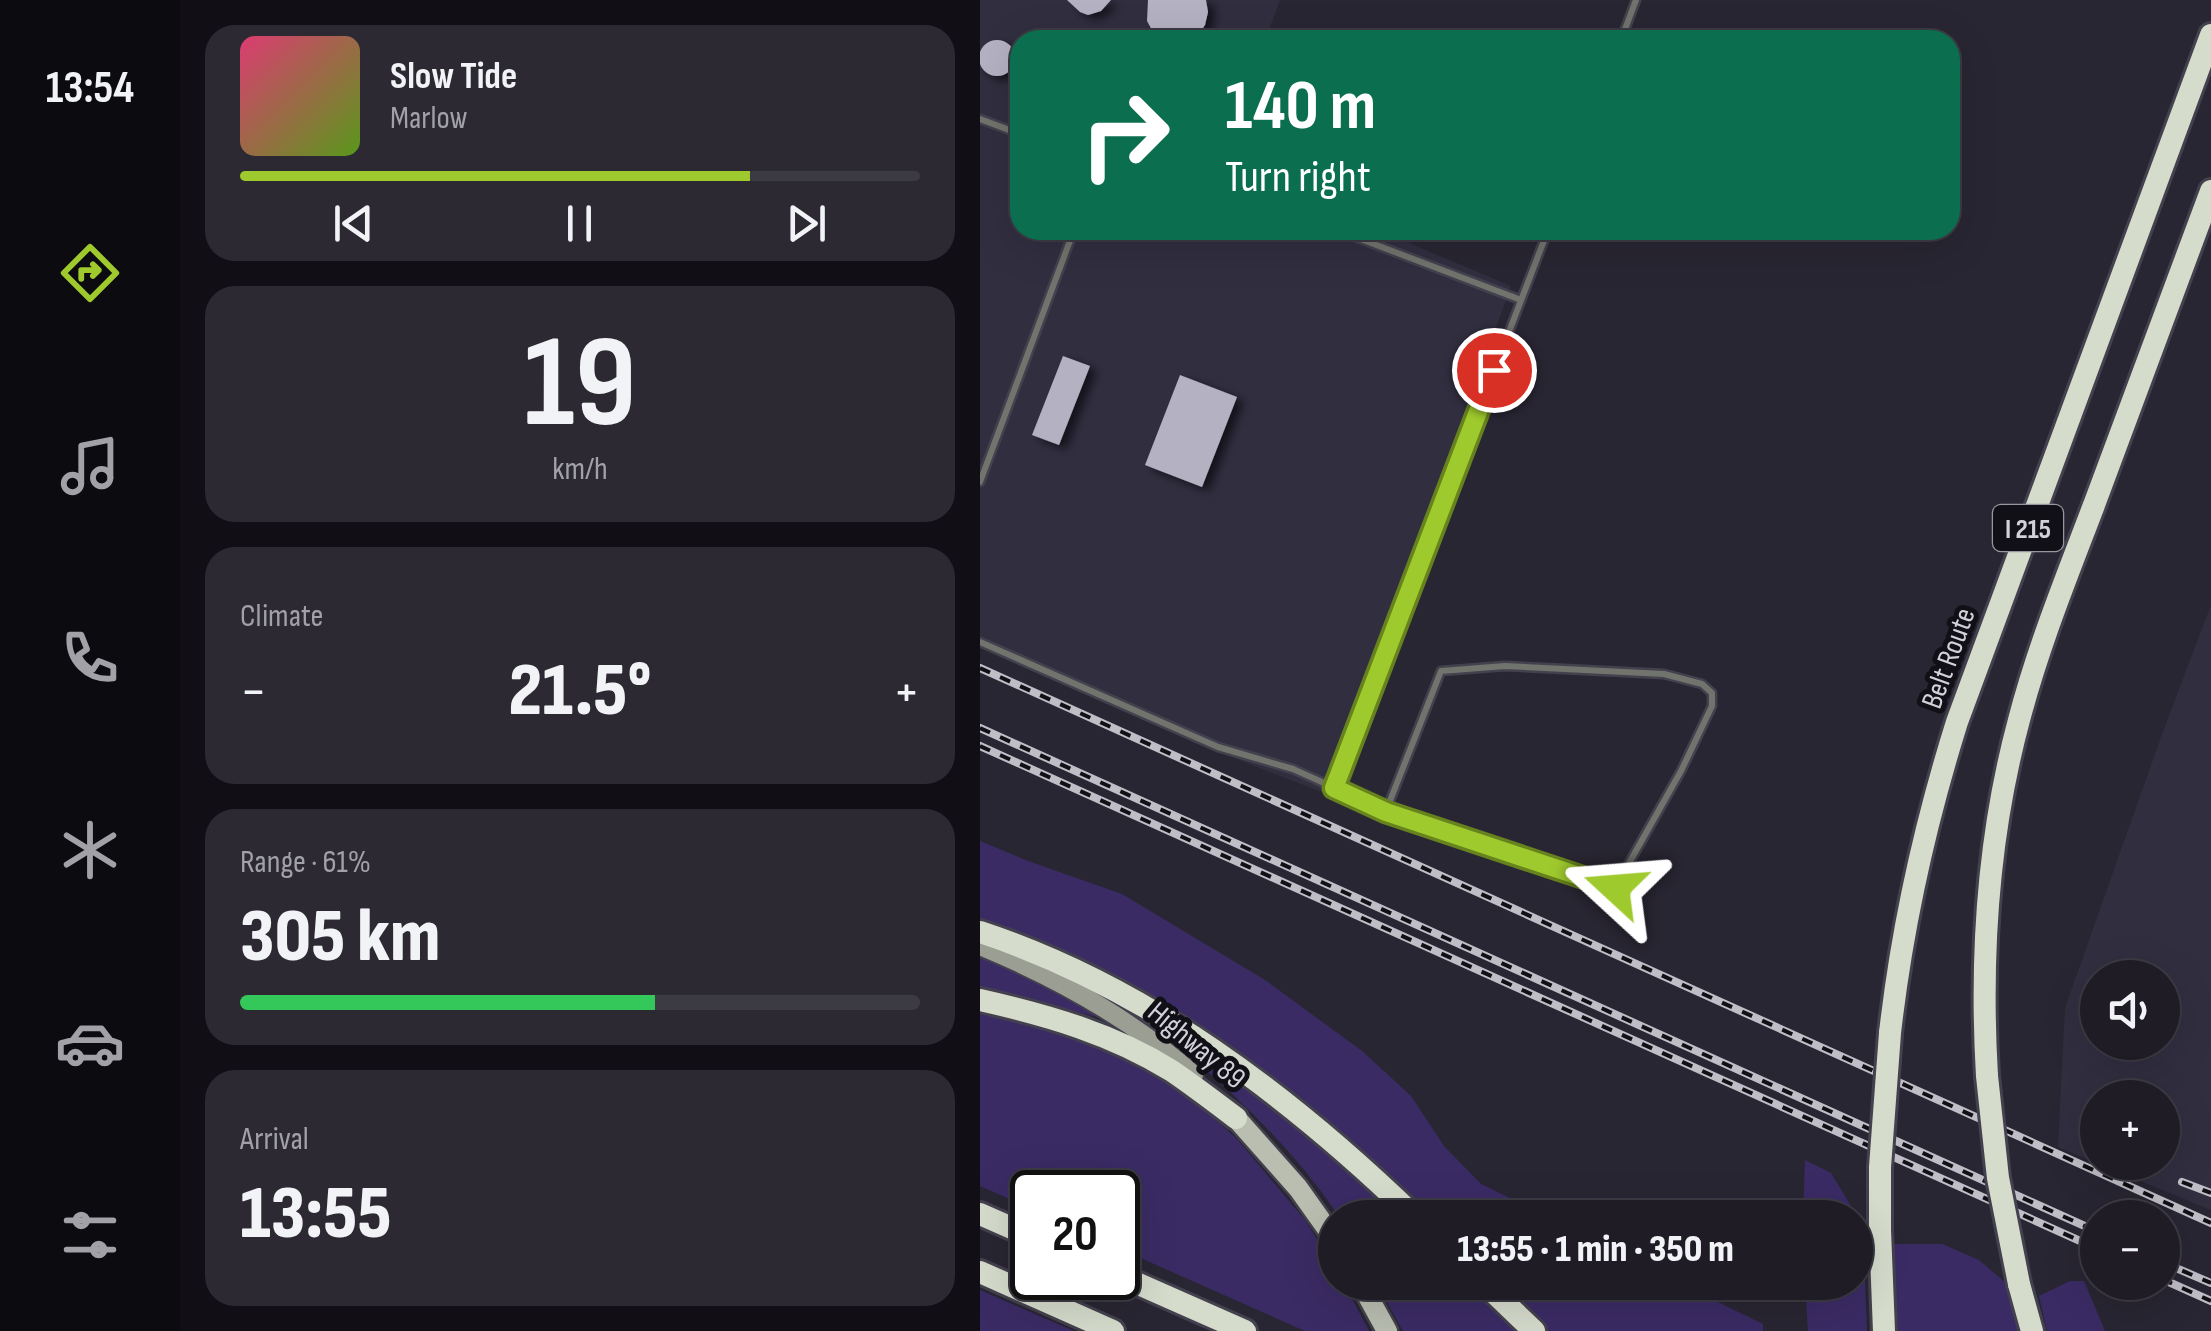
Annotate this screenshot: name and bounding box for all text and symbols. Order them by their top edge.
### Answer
text: Slow Tide [390,54,517,99]
text: 13:54 [46,61,134,116]
text: 140 m [1225,65,1376,149]
icon: right [1060,70,1190,200]
text: Marlow [390,99,468,138]
text: Turn right [1225,150,1371,205]
icon: previous [326,196,381,251]
icon: pause [552,196,607,251]
icon: next [779,196,834,251]
icon: directions [55,238,125,308]
text: 19 [524,307,636,463]
pin [1452,328,1537,413]
icon: arrive [1467,343,1522,398]
icon: music [55,431,125,501]
text: km/h [552,450,608,489]
road number: I 215 [1993,505,2063,551]
text: Climate [240,597,323,636]
street label: Belt Route [1914,603,1984,714]
icon: phone [55,623,125,693]
text: 21.5° [509,646,651,737]
text: − [240,659,267,726]
text: + [893,659,920,726]
icon: climate [55,815,125,885]
position arrow [1563,836,1667,940]
text: Range · 61% [240,843,371,882]
text: 305 km [240,892,441,983]
map controls [2080,960,2180,1300]
button: sound [2080,960,2180,1060]
street label: Highway 89 [1140,995,1252,1097]
icon: car [55,1008,125,1078]
button: + [2080,1080,2180,1180]
text: Arrival [240,1120,309,1159]
text: 13:55 [240,1169,392,1260]
speed limit sign: 20 [1010,1170,1140,1300]
icon: filters [55,1200,125,1270]
button: − [2080,1200,2180,1300]
text: 13:55 · 1 min · 350 m [1457,1227,1734,1272]

